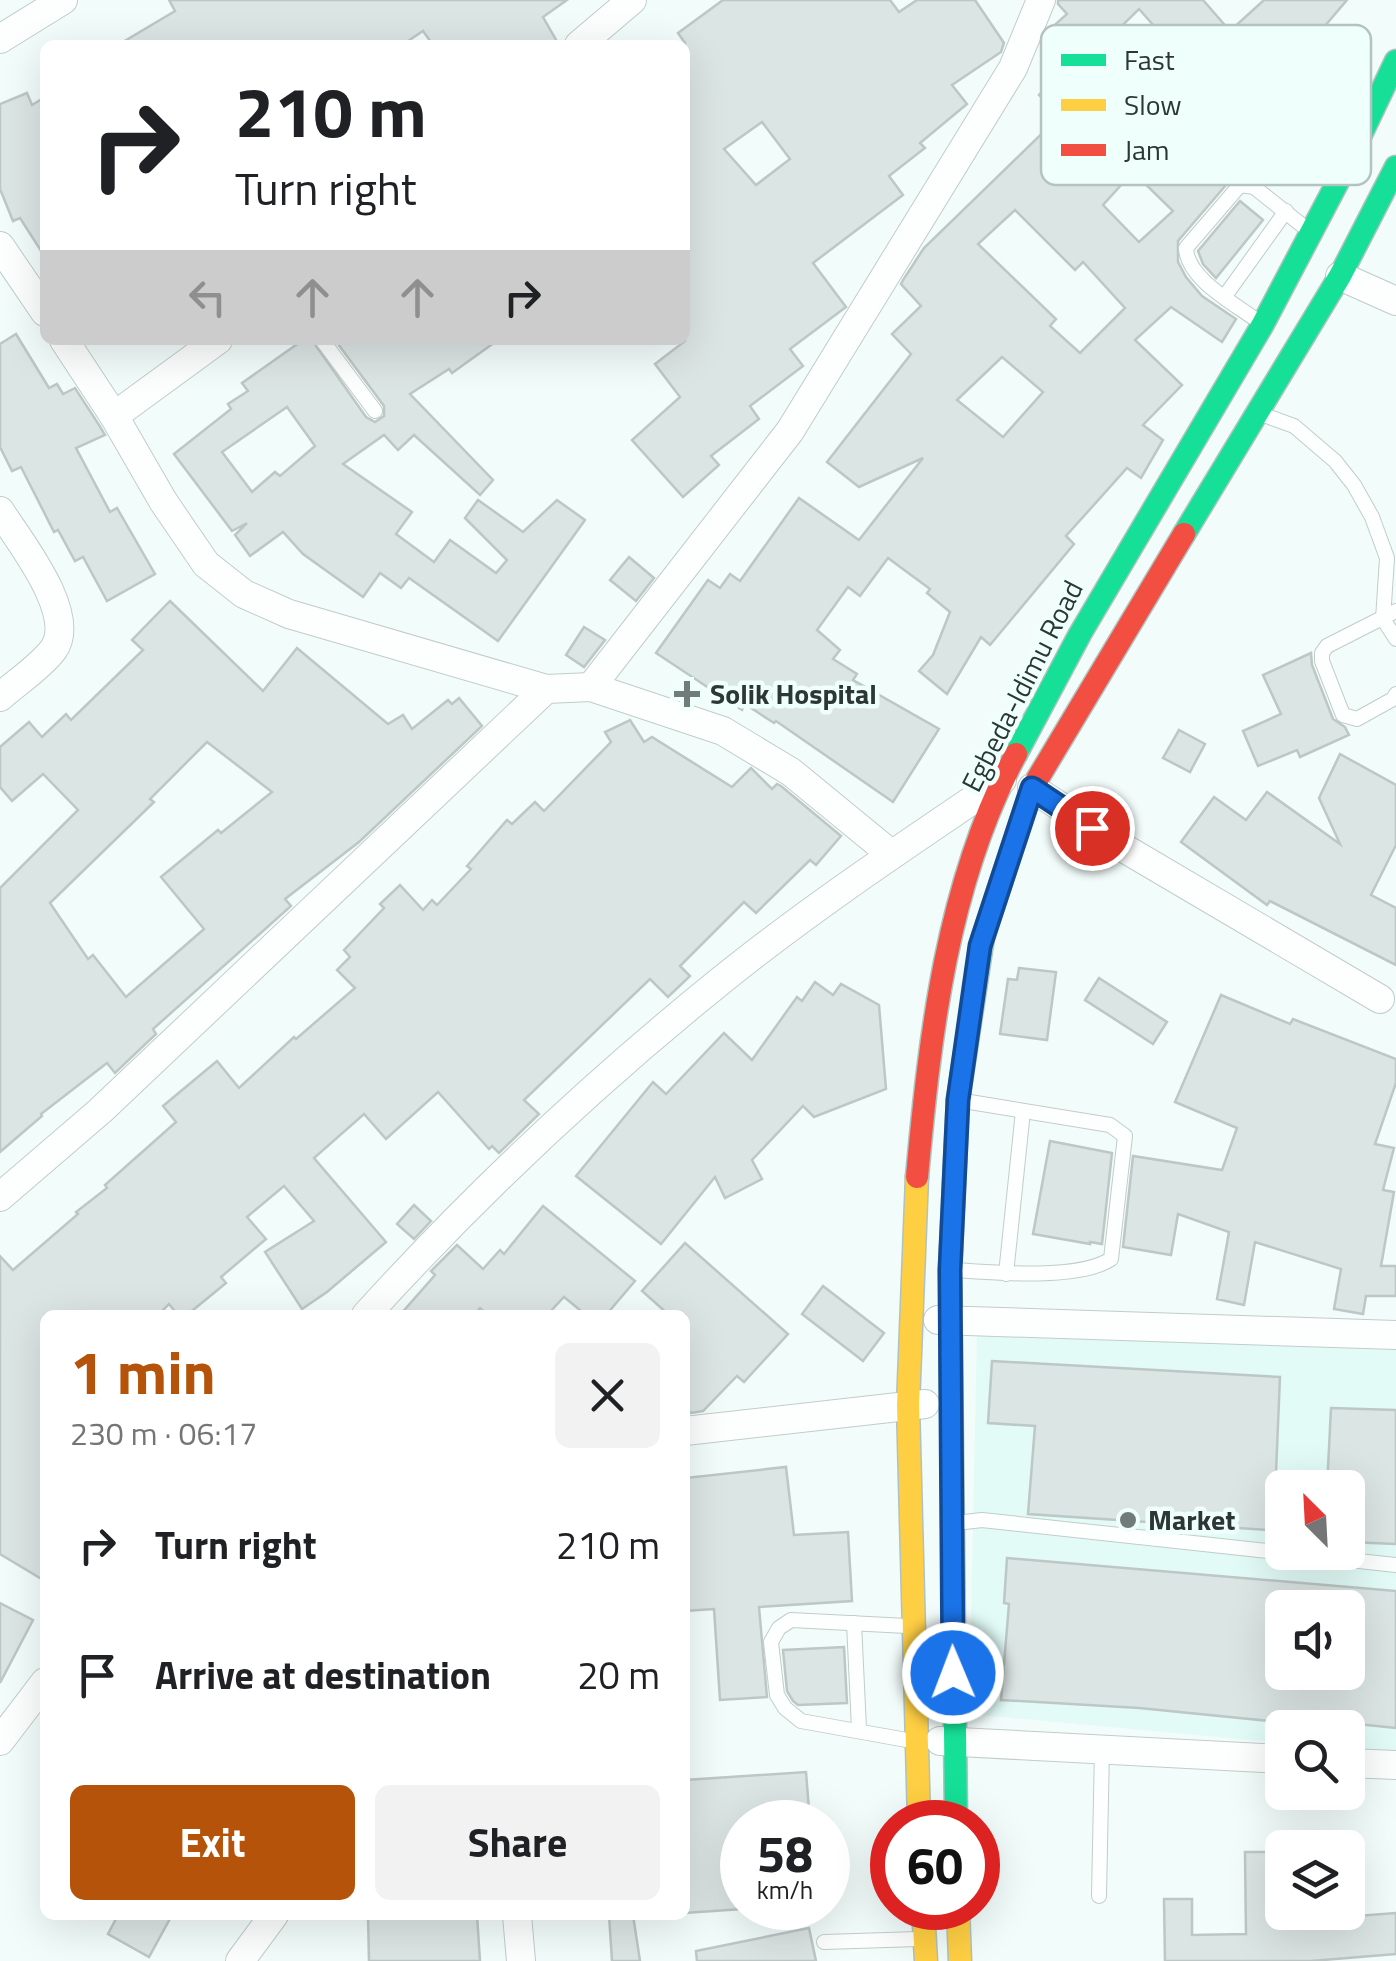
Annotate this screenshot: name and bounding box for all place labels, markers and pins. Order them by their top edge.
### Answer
place label: Solik Hospital [710,672,877,715]
marker: Solik Hospital [674,681,700,707]
pin [1050,786,1135,871]
place label: Market [1148,1498,1235,1541]
marker: Market [1117,1509,1139,1531]

